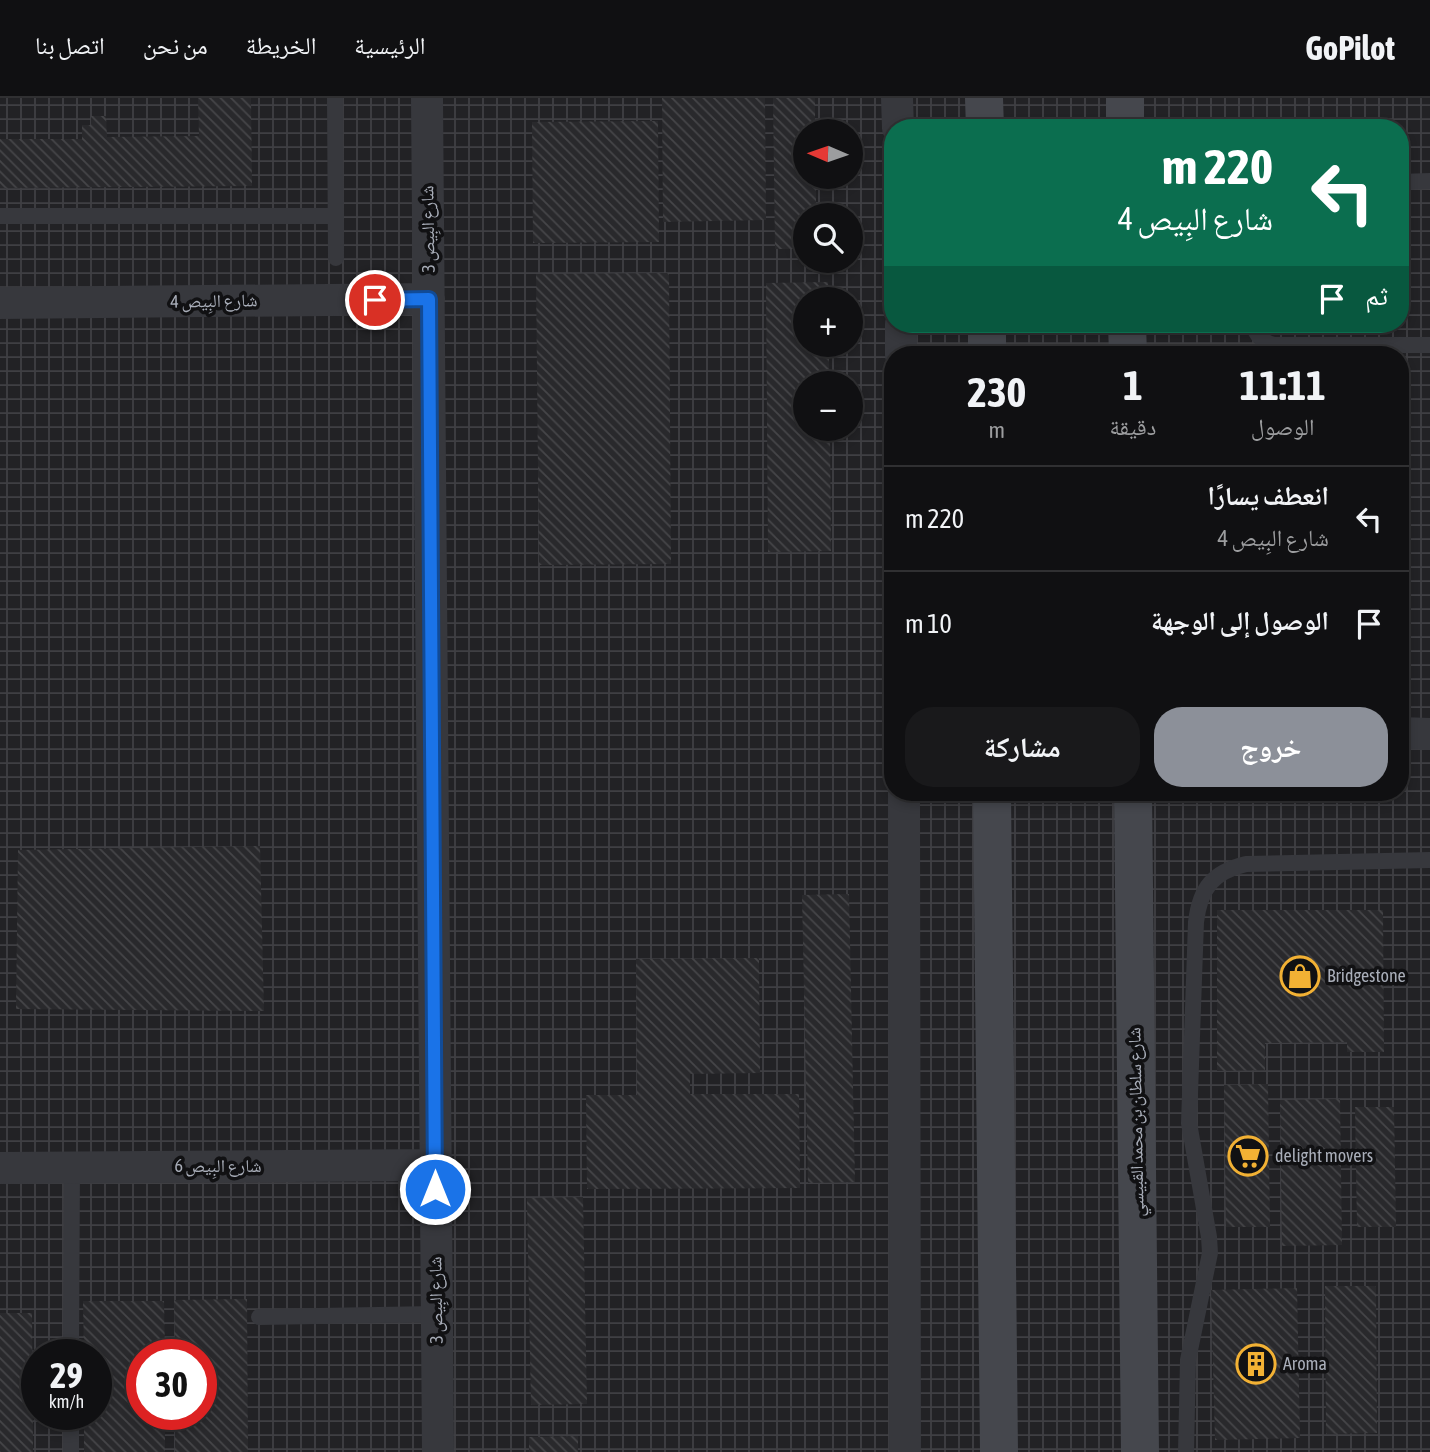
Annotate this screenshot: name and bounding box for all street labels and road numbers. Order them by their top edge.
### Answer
street label: شارع البِيص 3 [416,185,441,273]
street label: شارع البِيص 4 [170,289,258,314]
street label: شارع سلطان بن محمد القبيسي [1123,1027,1152,1217]
street label: شارع البِيص 6 [174,1155,262,1179]
street label: شارع البِيص 3 [424,1256,449,1344]

